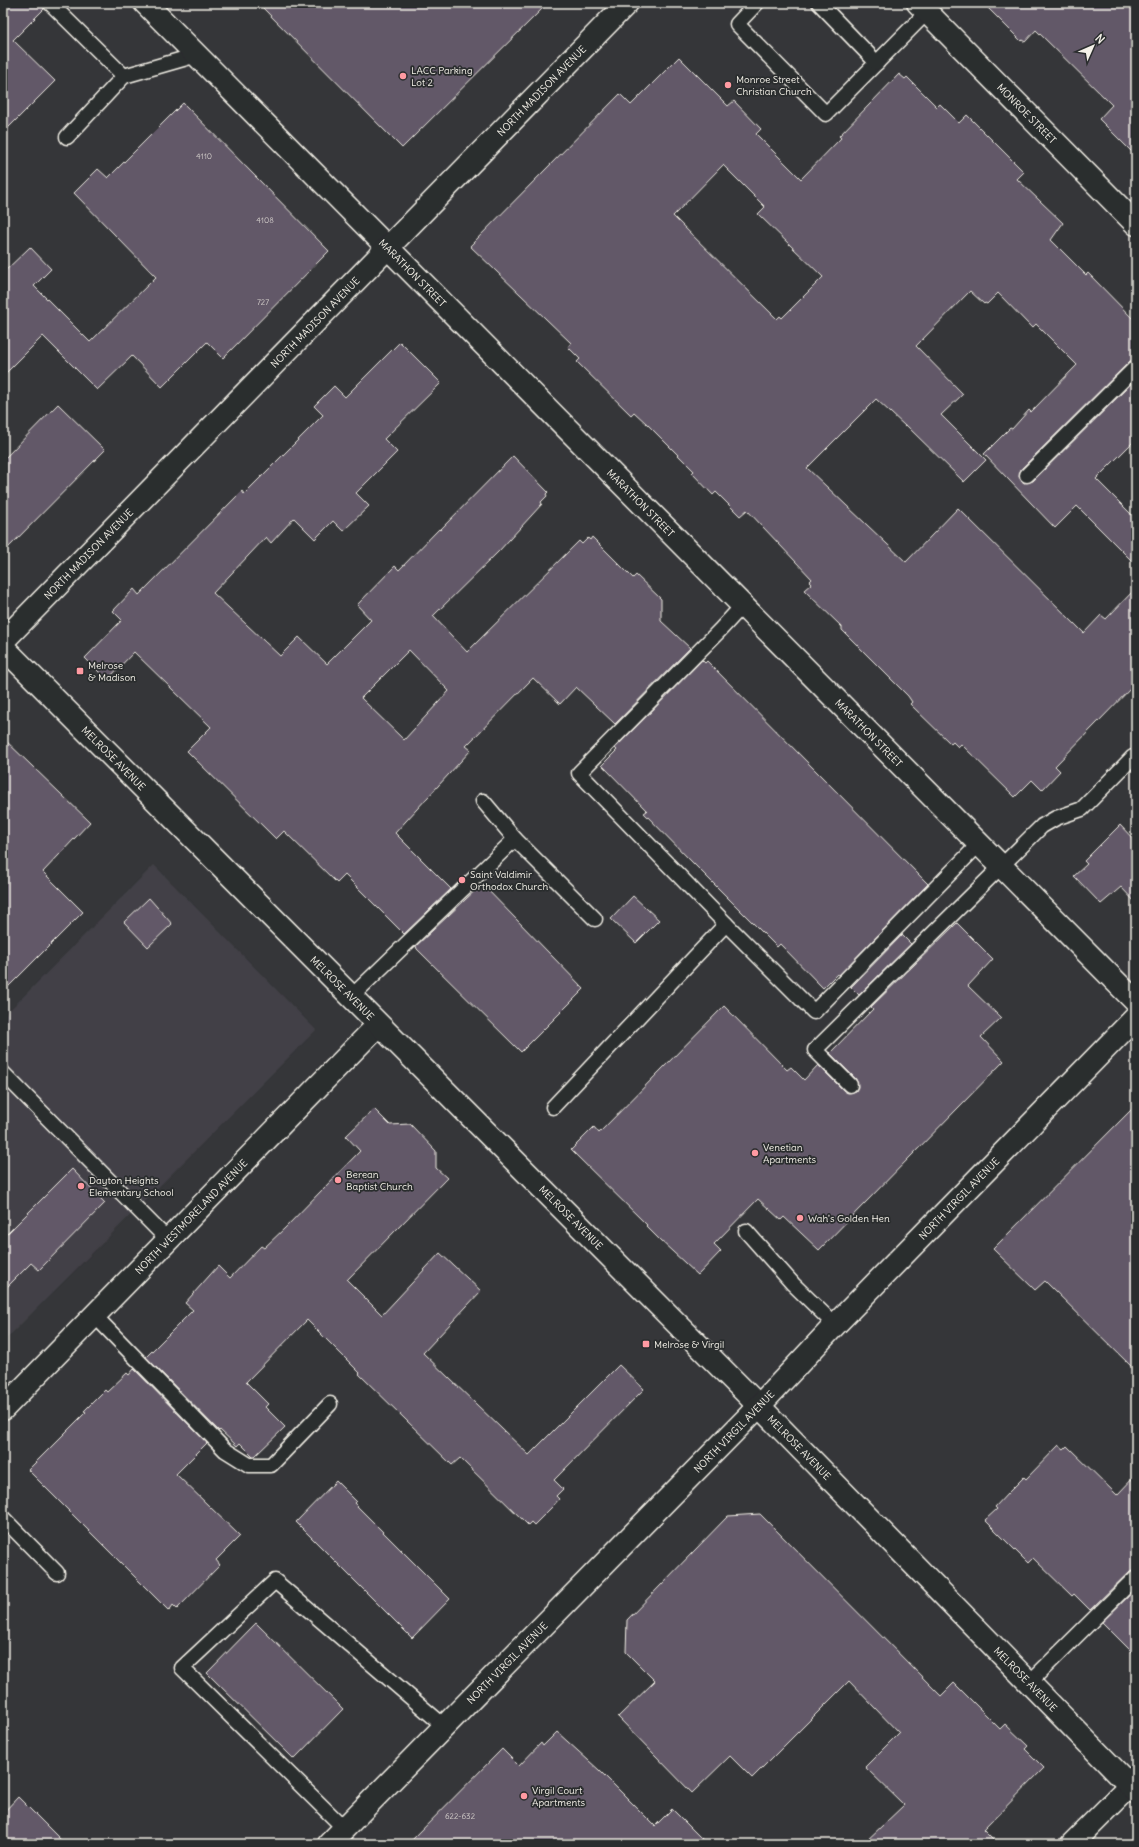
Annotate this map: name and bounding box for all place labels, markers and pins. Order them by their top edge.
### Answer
place label: LACC Parking Lot 2 [411,64,472,89]
marker: LACC Parking Lot 2 [398,71,408,81]
place label: Monroe Street Christian Church [736,73,812,98]
marker: Monroe Street Christian Church [723,80,733,90]
place label: Melrose & Madison [88,659,136,684]
marker: Melrose & Madison [75,666,85,676]
place label: Saint Valdimir Orthodox Church [470,868,548,893]
marker: Saint Valdimir Orthodox Church [457,875,467,885]
place label: Venetian Apartments [763,1141,817,1166]
marker: Venetian Apartments [750,1148,760,1158]
place label: Berean Baptist Church [346,1168,413,1193]
place label: Dayton Heights Elementary School [89,1174,174,1199]
marker: Berean Baptist Church [333,1175,343,1185]
marker: Dayton Heights Elementary School [76,1181,86,1191]
place label: Wah's Golden Hen [808,1212,890,1225]
marker: Wah's Golden Hen [795,1213,805,1223]
place label: Melrose & Virgil [654,1338,724,1351]
marker: Melrose & Virgil [641,1339,651,1349]
place label: Virgil Court Apartments [532,1784,586,1809]
marker: Virgil Court Apartments [519,1791,529,1801]

